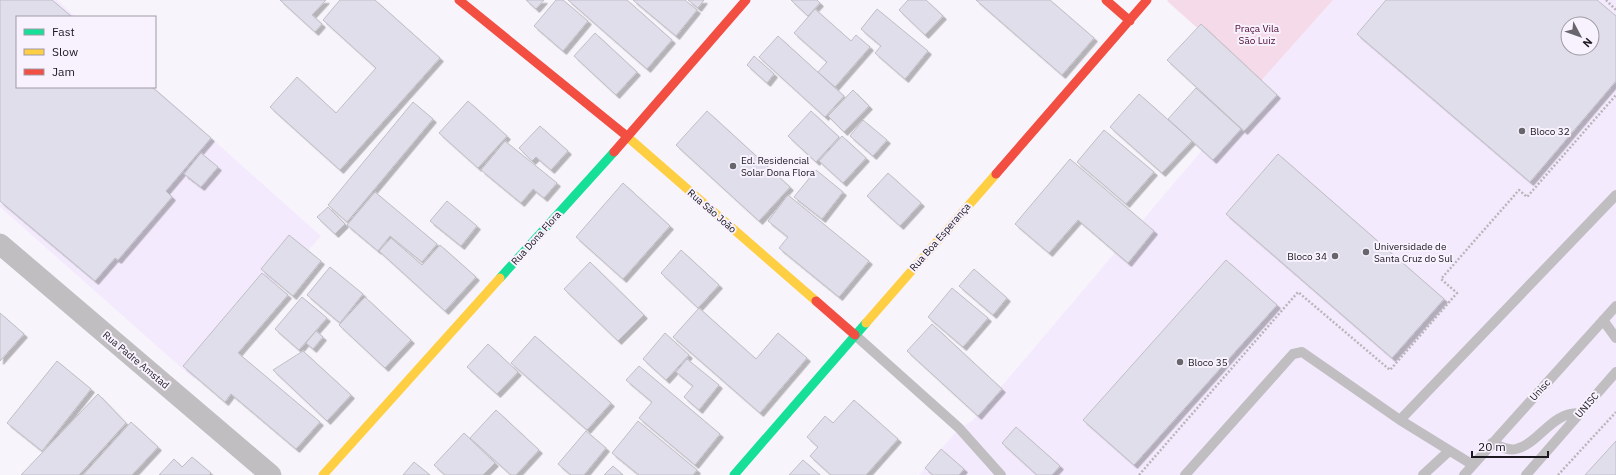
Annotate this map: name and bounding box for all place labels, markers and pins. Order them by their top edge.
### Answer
place label: Bloco 32 [1530,125,1570,138]
marker: Bloco 32 [1517,126,1527,136]
place label: Ed. Residencial Solar Dona Flora [741,154,816,179]
marker: Ed. Residencial Solar Dona Flora [728,161,738,171]
place label: Universidade de Santa Cruz do Sul [1374,240,1453,265]
marker: Universidade de Santa Cruz do Sul [1361,247,1371,257]
place label: Bloco 34 [1287,250,1327,263]
marker: Bloco 34 [1330,251,1340,261]
place label: Bloco 35 [1188,356,1228,369]
marker: Bloco 35 [1175,357,1185,367]

